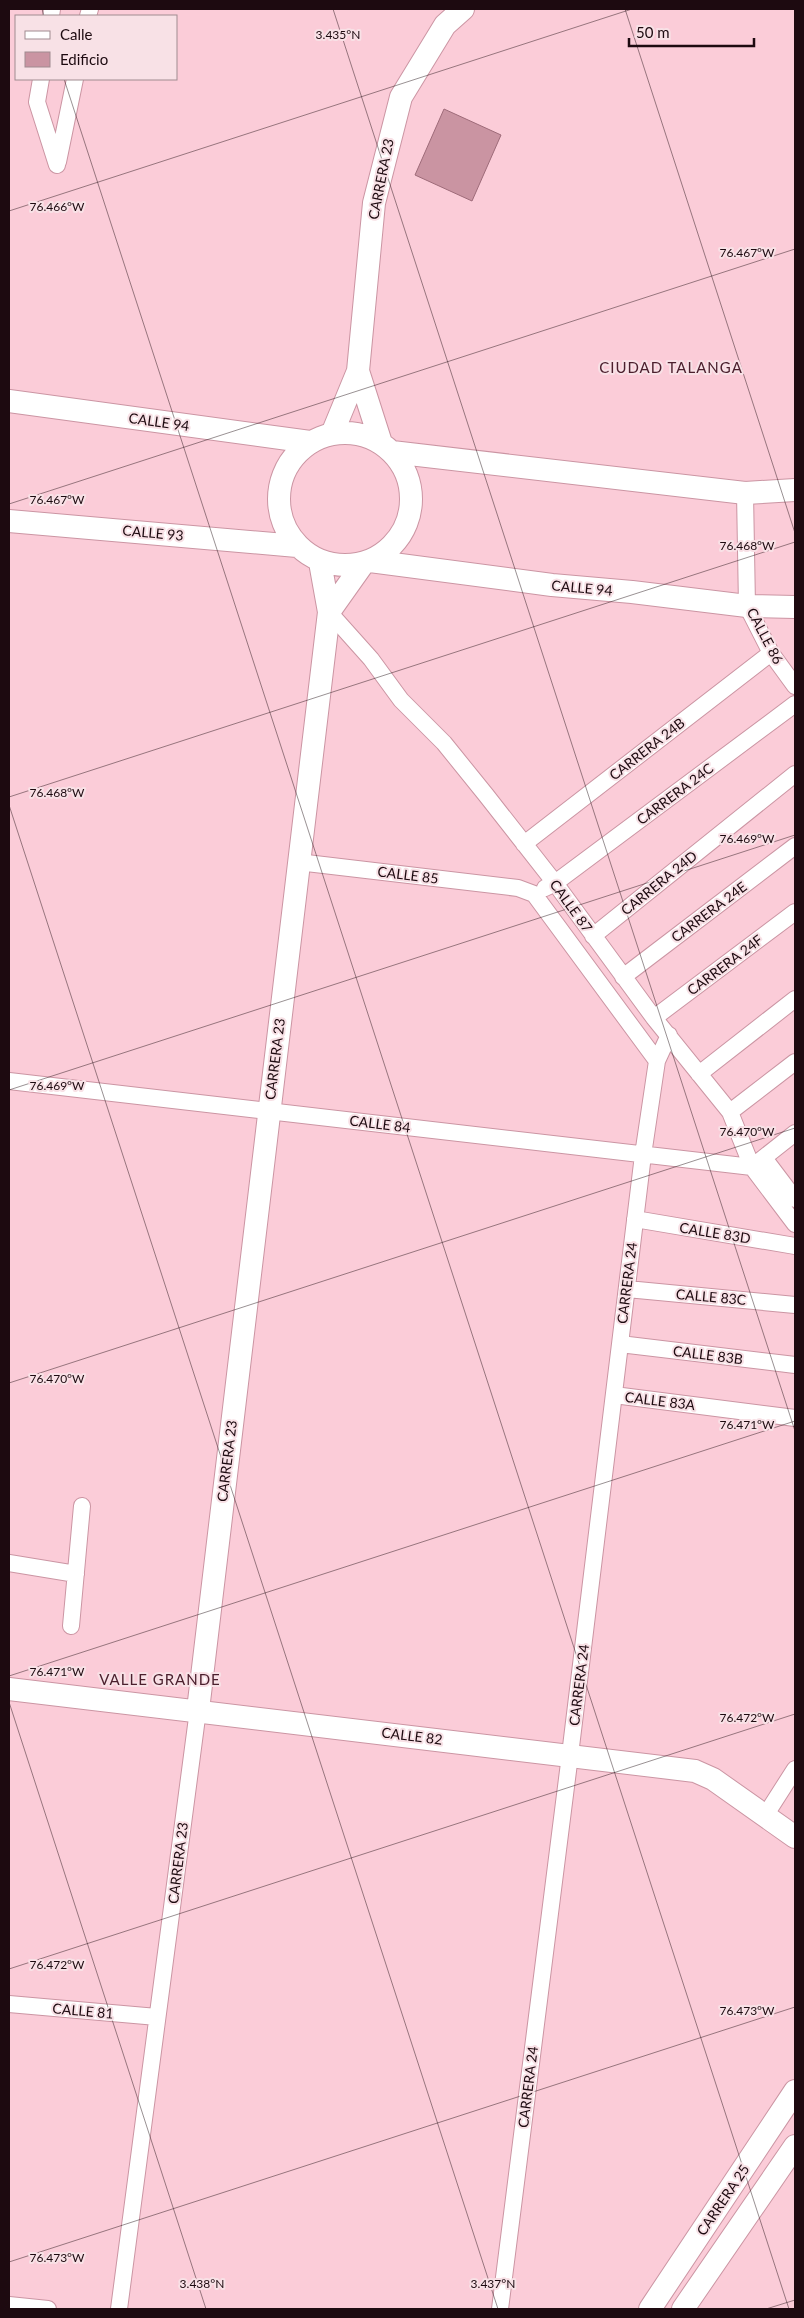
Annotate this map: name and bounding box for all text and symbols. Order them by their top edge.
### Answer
legend [15,15,178,80]
scale bar [629,15,754,47]
text: 50 m [636,23,670,41]
text: Calle [60,25,93,43]
text: 3.435°N [316,27,360,42]
text: Edificio [60,50,108,68]
street label: CARRERA 23 [364,137,397,221]
text: 76.466°W [29,199,85,214]
text: 76.467°W [719,245,775,260]
district label: CIUDAD TALANGA [599,358,743,376]
street label: CALLE 94 [128,409,191,434]
text: 76.467°W [29,492,85,507]
street label: CALLE 93 [122,521,184,544]
text: 76.468°W [719,538,775,553]
street label: CALLE 94 [551,576,613,599]
street label: CALLE 86 [744,605,787,667]
street label: CARRERA 24B [606,714,688,783]
street label: CARRERA 24C [633,759,717,828]
text: 76.468°W [29,785,85,800]
text: 76.469°W [719,831,775,846]
street label: CARRERA 24D [617,847,700,918]
street label: CALLE 85 [377,862,439,887]
street label: CALLE 87 [547,876,596,935]
street label: CARRERA 24E [668,878,750,946]
street label: CARRERA 24F [684,931,766,998]
street label: CARRERA 23 [261,1017,288,1101]
text: 76.469°W [29,1078,85,1093]
street label: CALLE 84 [349,1111,411,1136]
text: 76.470°W [719,1124,775,1139]
street label: CALLE 83D [678,1218,752,1247]
street label: CARRERA 24 [613,1241,640,1325]
street label: CALLE 83C [675,1285,748,1308]
street label: CALLE 83B [672,1342,744,1367]
text: 76.470°W [29,1371,85,1386]
street label: CALLE 83A [624,1388,697,1413]
text: 76.471°W [719,1417,775,1432]
street label: CARRERA 23 [213,1419,240,1503]
street label: CARRERA 24 [565,1643,592,1727]
text: 76.471°W [29,1664,85,1679]
district label: VALLE GRANDE [99,1670,221,1688]
text: 76.472°W [719,1710,775,1725]
street label: CALLE 82 [381,1723,443,1748]
street label: CARRERA 23 [164,1821,191,1905]
text: 76.472°W [29,1957,85,1972]
street label: CALLE 81 [52,1999,114,2022]
text: 76.473°W [719,2003,775,2018]
street label: CARRERA 24 [514,2045,541,2129]
street label: CARRERA 25 [693,2161,753,2238]
text: 76.473°W [29,2250,85,2265]
text: 3.438°N [180,2276,224,2291]
text: 3.437°N [471,2276,515,2291]

